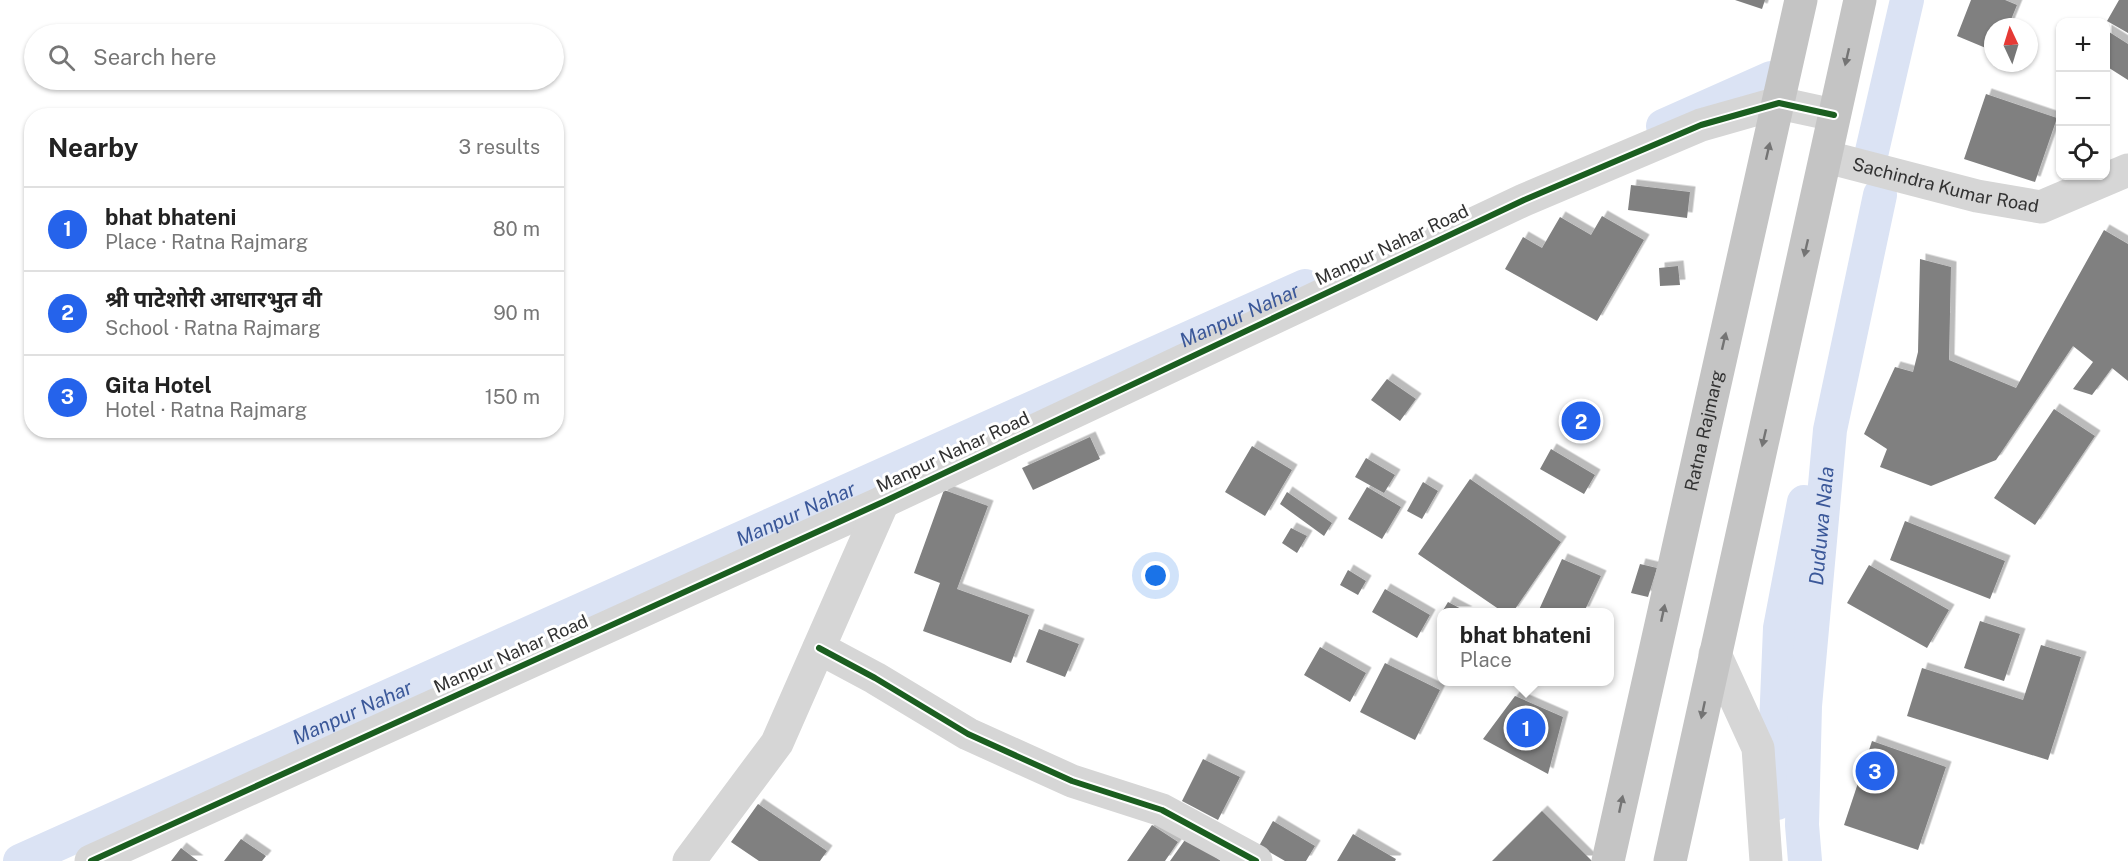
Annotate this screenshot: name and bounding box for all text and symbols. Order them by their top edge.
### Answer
north arrow [1984,18,2038,72]
map controls [2056,18,2110,180]
button: + [2056,18,2110,72]
search box [24,24,564,90]
icon: search [45,41,78,74]
text: Search here [93,44,217,70]
one-way arrow [1842,48,1851,67]
button: − [2056,72,2110,126]
button: locate [2056,126,2110,180]
text: Nearby [48,132,138,163]
text: 3 results [459,135,540,159]
one-way arrow [1763,142,1773,160]
street label: Sachindra Kumar Road [1850,153,2040,216]
street label: Manpur Nahar Road [1312,200,1472,289]
text: bhat bhateni [105,204,236,230]
text: 1 [63,217,72,241]
text: 80 m [493,217,540,241]
text: Place · Ratna Rajmarg [105,230,308,254]
one-way arrow [1801,238,1811,257]
water label: Manpur Nahar [1176,278,1304,353]
text: श्री पाटेशोरी आधारभुत वी [105,286,322,312]
text: 2 [61,301,74,325]
text: 90 m [493,301,540,325]
text: School · Ratna Rajmarg [105,316,321,340]
one-way arrow [1720,332,1730,351]
street label: Ratna Rajmarg [1680,368,1728,493]
text: Gita Hotel [105,372,212,398]
text: 3 [61,385,74,409]
text: 150 m [485,385,540,409]
text: Hotel · Ratna Rajmarg [105,398,307,422]
pin: 2 [1562,398,1600,444]
street label: Manpur Nahar Road [873,407,1033,496]
one-way arrow [1758,429,1768,447]
water label: Duduwa Nala [1804,465,1839,586]
water label: Manpur Nahar [732,476,860,551]
your location [1141,561,1170,590]
one-way arrow [1659,604,1668,623]
popup [1437,608,1614,686]
street label: Manpur Nahar Road [430,610,591,697]
text: bhat bhateni [1460,622,1591,648]
text: Place [1460,648,1512,672]
water label: Manpur Nahar [289,675,416,750]
one-way arrow [1698,701,1707,720]
pin: 1 [1506,706,1546,750]
pin: 3 [1856,748,1894,794]
one-way arrow [1617,794,1626,813]

